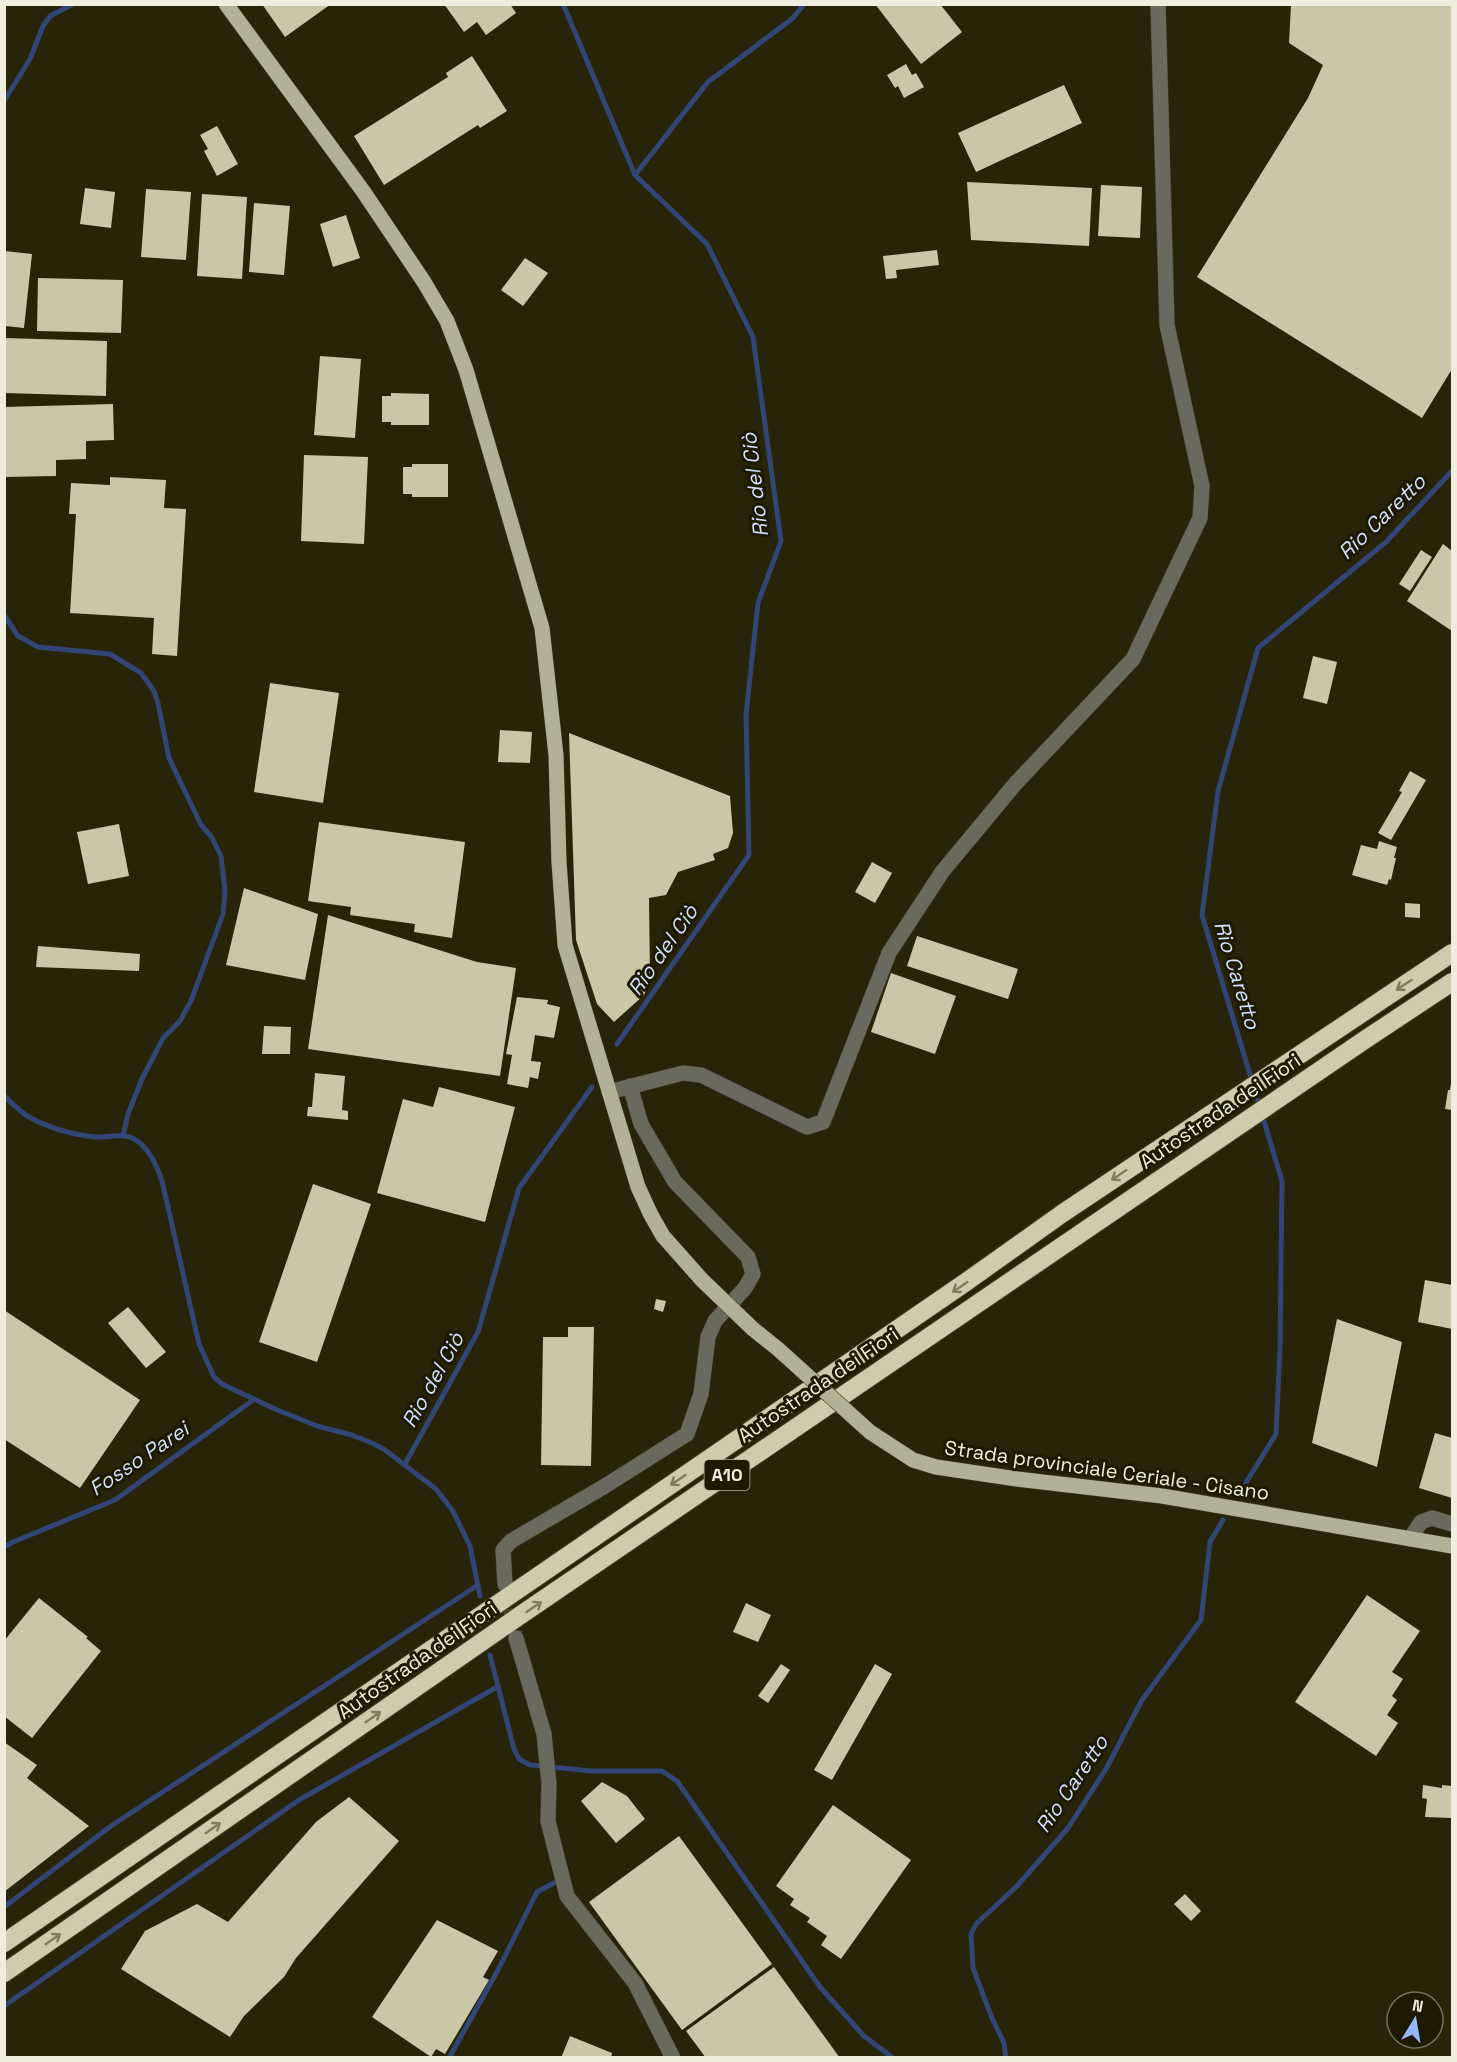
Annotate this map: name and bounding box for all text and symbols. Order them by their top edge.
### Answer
water label: Rio del Ciò [735,430,774,539]
water label: Rio Caretto [1332,467,1432,565]
water label: Rio del Ciò [621,898,704,1000]
water label: Rio Caretto [1208,917,1267,1033]
one-way arrow [1396,979,1412,991]
street label: Autostrada dei Fiori [1134,1047,1306,1175]
one-way arrow [1112,1169,1128,1181]
one-way arrow [952,1281,968,1293]
street label: Autostrada dei Fiori [732,1321,904,1449]
water label: Rio del Ciò [395,1326,470,1432]
water label: Fosso Parei [84,1414,196,1502]
street label: Strada provinciale Ceriale - Cisano [943,1434,1271,1506]
road number: A10 [704,1460,750,1490]
one-way arrow [670,1474,686,1486]
street label: Autostrada dei Fiori [332,1595,502,1725]
one-way arrow [525,1600,542,1613]
one-way arrow [365,1711,381,1723]
water label: Rio Caretto [1029,1729,1115,1838]
one-way arrow [204,1822,221,1834]
one-way arrow [44,1933,60,1945]
north arrow [1385,1990,1445,2050]
text: N [1410,1994,1425,2017]

